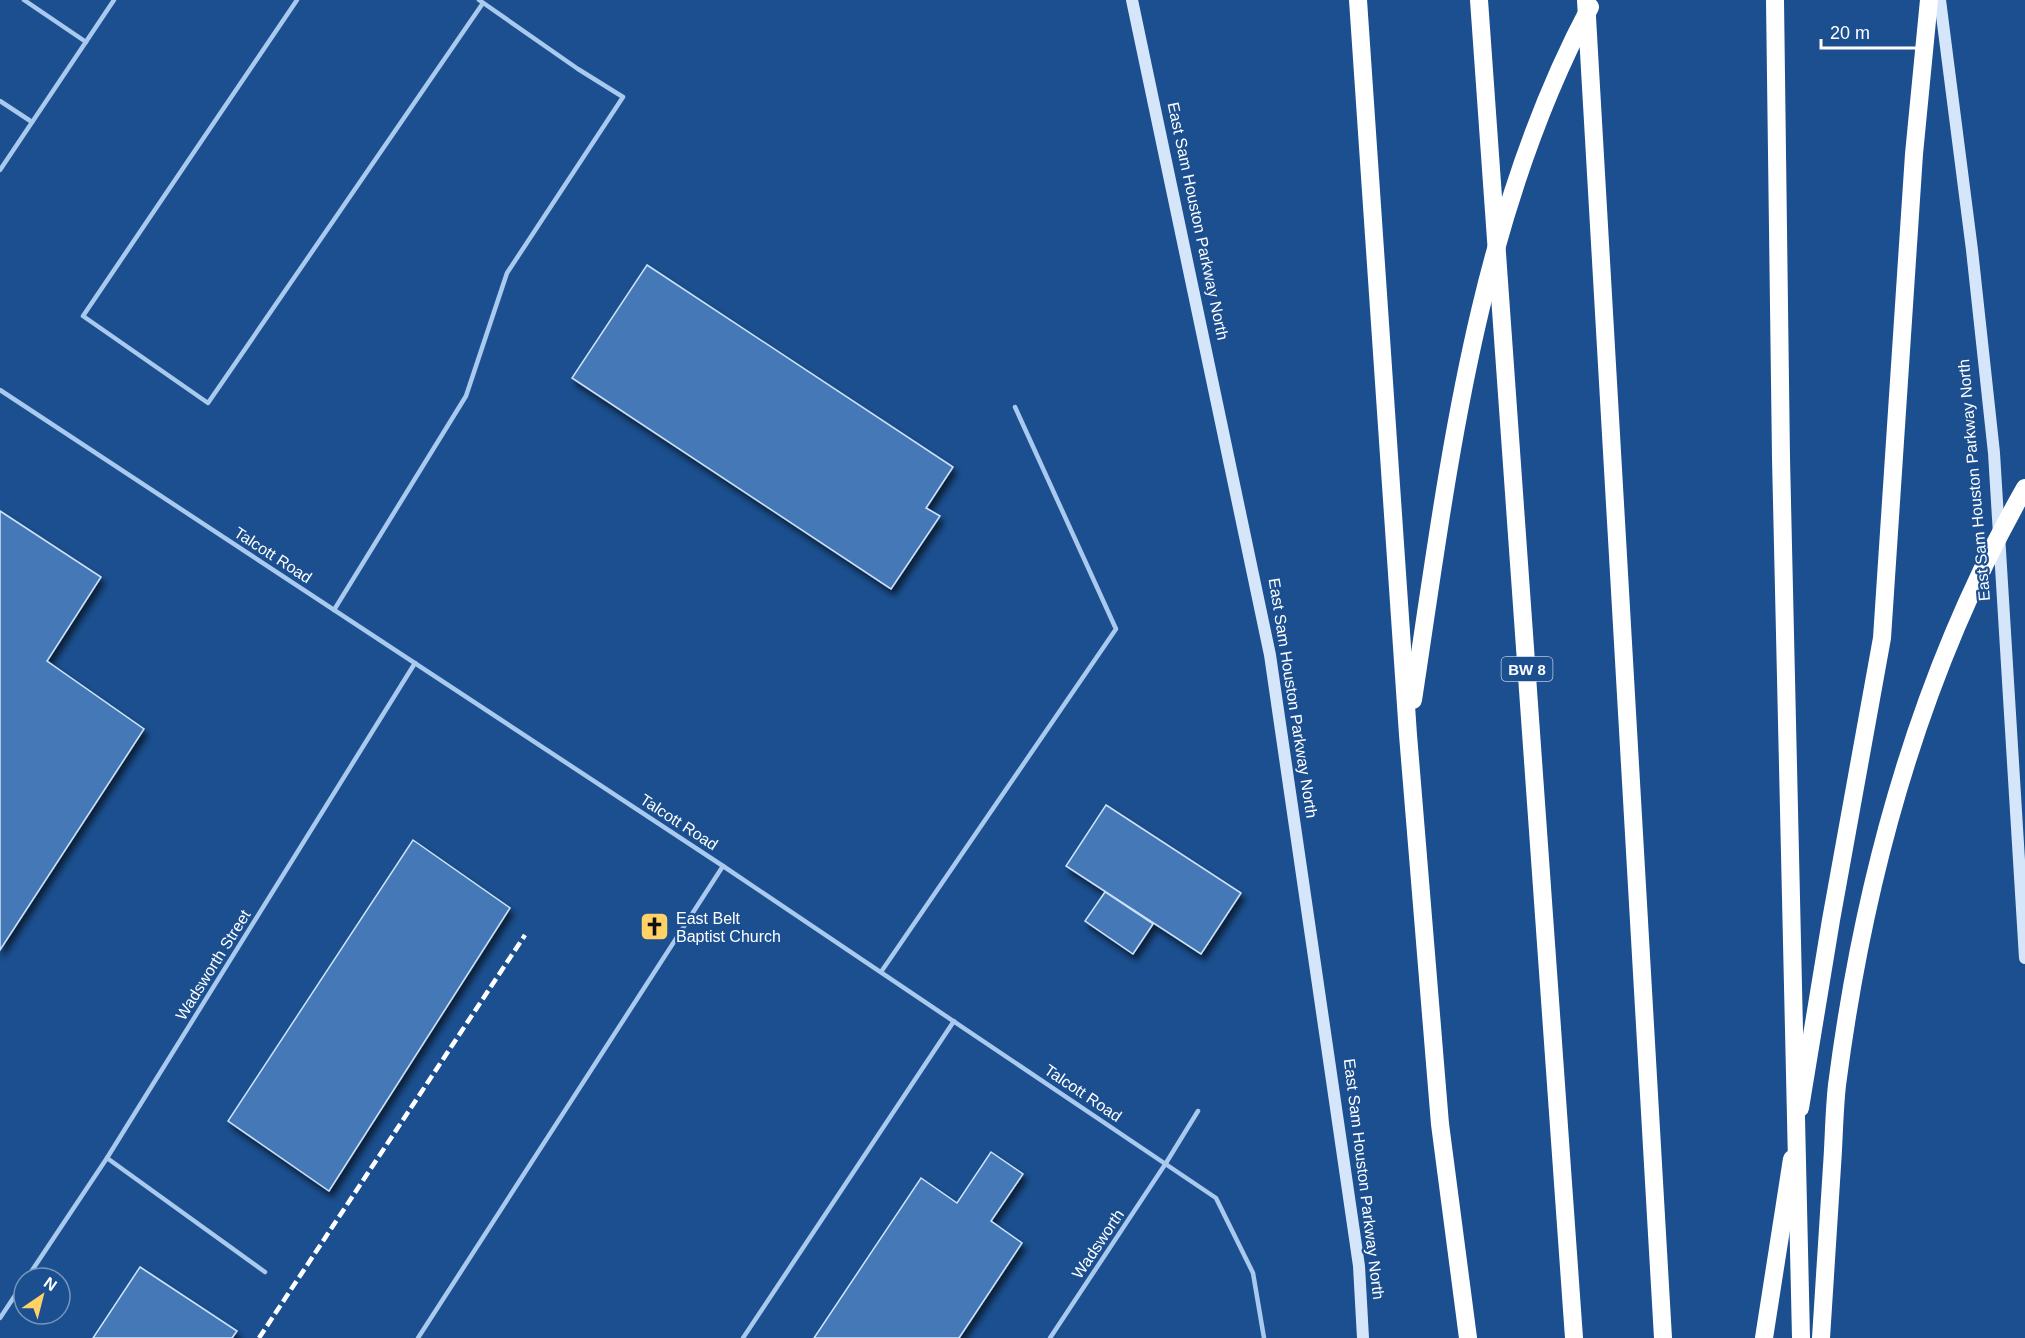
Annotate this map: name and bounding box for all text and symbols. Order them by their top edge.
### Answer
scale bar [1821,12,1930,50]
text: 20 m [1830,23,1870,43]
street label: East Sam Houston Parkway North [1164,101,1232,341]
street label: East Sam Houston Parkway North [1955,358,1993,602]
street label: Talcott Road [231,524,315,586]
street label: East Sam Houston Parkway North [1266,577,1320,819]
road number: BW 8 [1502,657,1552,681]
street label: Talcott Road [637,791,721,853]
street label: Wadsworth Street [172,906,254,1023]
place label: East Belt Baptist Church [676,910,781,945]
church icon: East Belt Baptist Church [639,911,671,943]
street label: East Sam Houston Parkway North [1341,1057,1387,1301]
street label: Talcott Road [1041,1061,1125,1125]
street label: Wadsworth [1069,1206,1127,1282]
north arrow [12,1266,72,1326]
text: N [41,1274,60,1294]

